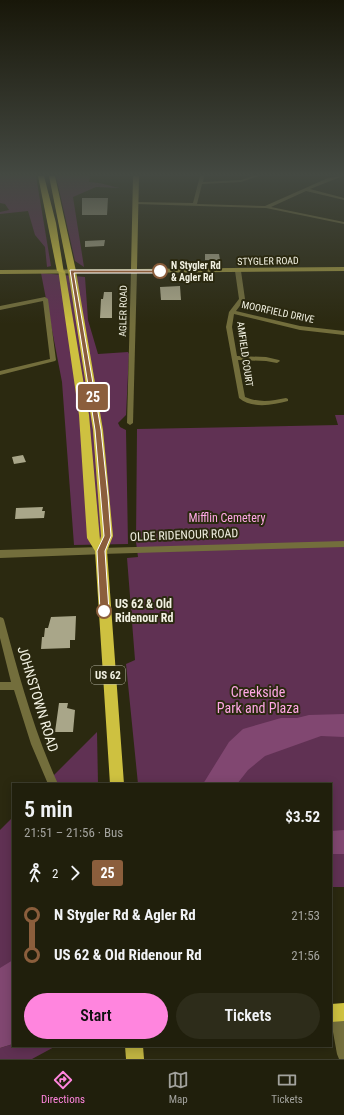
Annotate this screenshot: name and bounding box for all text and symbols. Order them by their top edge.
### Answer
street label: STYGLER ROAD [237,255,299,267]
place label: N Stygler Rd & Agler Rd [171,260,221,283]
marker: N Stygler Rd & Agler Rd [152,263,168,279]
street label: AGLER ROAD [117,285,129,337]
street label: MOORFIELD DRIVE [241,299,315,325]
street label: AMFIELD COURT [235,321,255,387]
line badge: 25 [75,384,111,410]
text: 25 [86,389,100,405]
park label: Mifflin Cemetery [188,511,266,525]
street label: OLDE RIDENOUR ROAD [130,526,239,544]
place label: US 62 & Old Ridenour Rd [115,597,174,625]
marker: US 62 & Old Ridenour Rd [96,603,112,619]
street label: JOHNSTOWN ROAD [14,644,62,754]
road number: US 62 [91,666,125,684]
park label: Creekside Park and Plaza [217,684,299,716]
text: 5 min [24,797,73,822]
text: $3.52 [285,808,320,826]
text: 21:51 – 21:56 · Bus [24,825,123,840]
icon: walk [24,862,46,884]
icon: forward [64,862,86,884]
text: 25 [100,865,115,881]
text: 2 [52,866,58,881]
text: N Stygler Rd & Agler Rd [54,906,196,924]
text: 21:53 [291,908,320,923]
text: US 62 & Old Ridenour Rd [54,946,202,964]
text: 21:56 [291,948,320,963]
button: Start [24,993,168,1039]
button: Tickets [176,993,320,1039]
tab: Directions [41,1069,85,1106]
tab: Map [167,1069,189,1106]
tab: Tickets [271,1069,303,1106]

